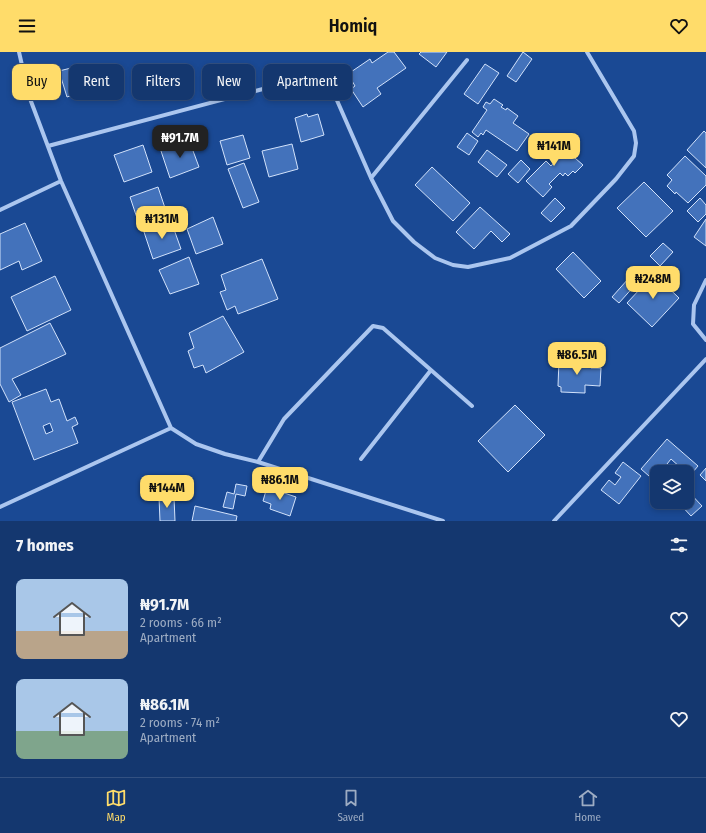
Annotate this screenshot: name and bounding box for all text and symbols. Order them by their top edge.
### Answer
icon: menu [16,15,38,37]
text: Homiq [329,15,377,37]
icon: heart [668,15,690,37]
chip: Buy [12,64,61,100]
chip: Rent [69,64,124,100]
chip: Filters [132,64,194,100]
chip: New [202,64,255,100]
chip: Apartment [263,64,352,100]
pin: ₦91.7M [147,125,213,159]
text: ₦91.7M [161,130,199,145]
pin: ₦141M [526,133,582,167]
text: ₦141M [537,138,571,153]
pin: ₦131M [134,206,190,240]
text: ₦131M [145,211,179,226]
pin: ₦248M [625,266,681,300]
text: ₦248M [635,271,671,286]
pin: ₦86.5M [544,342,610,376]
text: ₦86.5M [557,347,597,362]
map controls [650,465,694,509]
button: layers [650,465,694,509]
pin: ₦86.1M [247,467,313,501]
text: ₦86.1M [261,472,299,487]
pin: ₦144M [139,475,195,509]
text: ₦144M [149,480,185,495]
icon: filters [668,534,690,556]
text: 7 homes [16,535,74,556]
text: ₦91.7M [140,594,189,615]
icon: home [48,595,96,643]
icon: heart [668,608,690,630]
text: 2 rooms · 66 m² [140,615,222,630]
text: Apartment [140,630,196,645]
text: ₦86.1M [140,694,190,715]
icon: home [48,695,96,743]
icon: heart [668,708,690,730]
text: 2 rooms · 74 m² [140,715,220,730]
text: Apartment [140,730,196,745]
tab: Map [105,787,127,824]
tab: Saved [337,787,364,824]
tab: Home [575,787,601,824]

